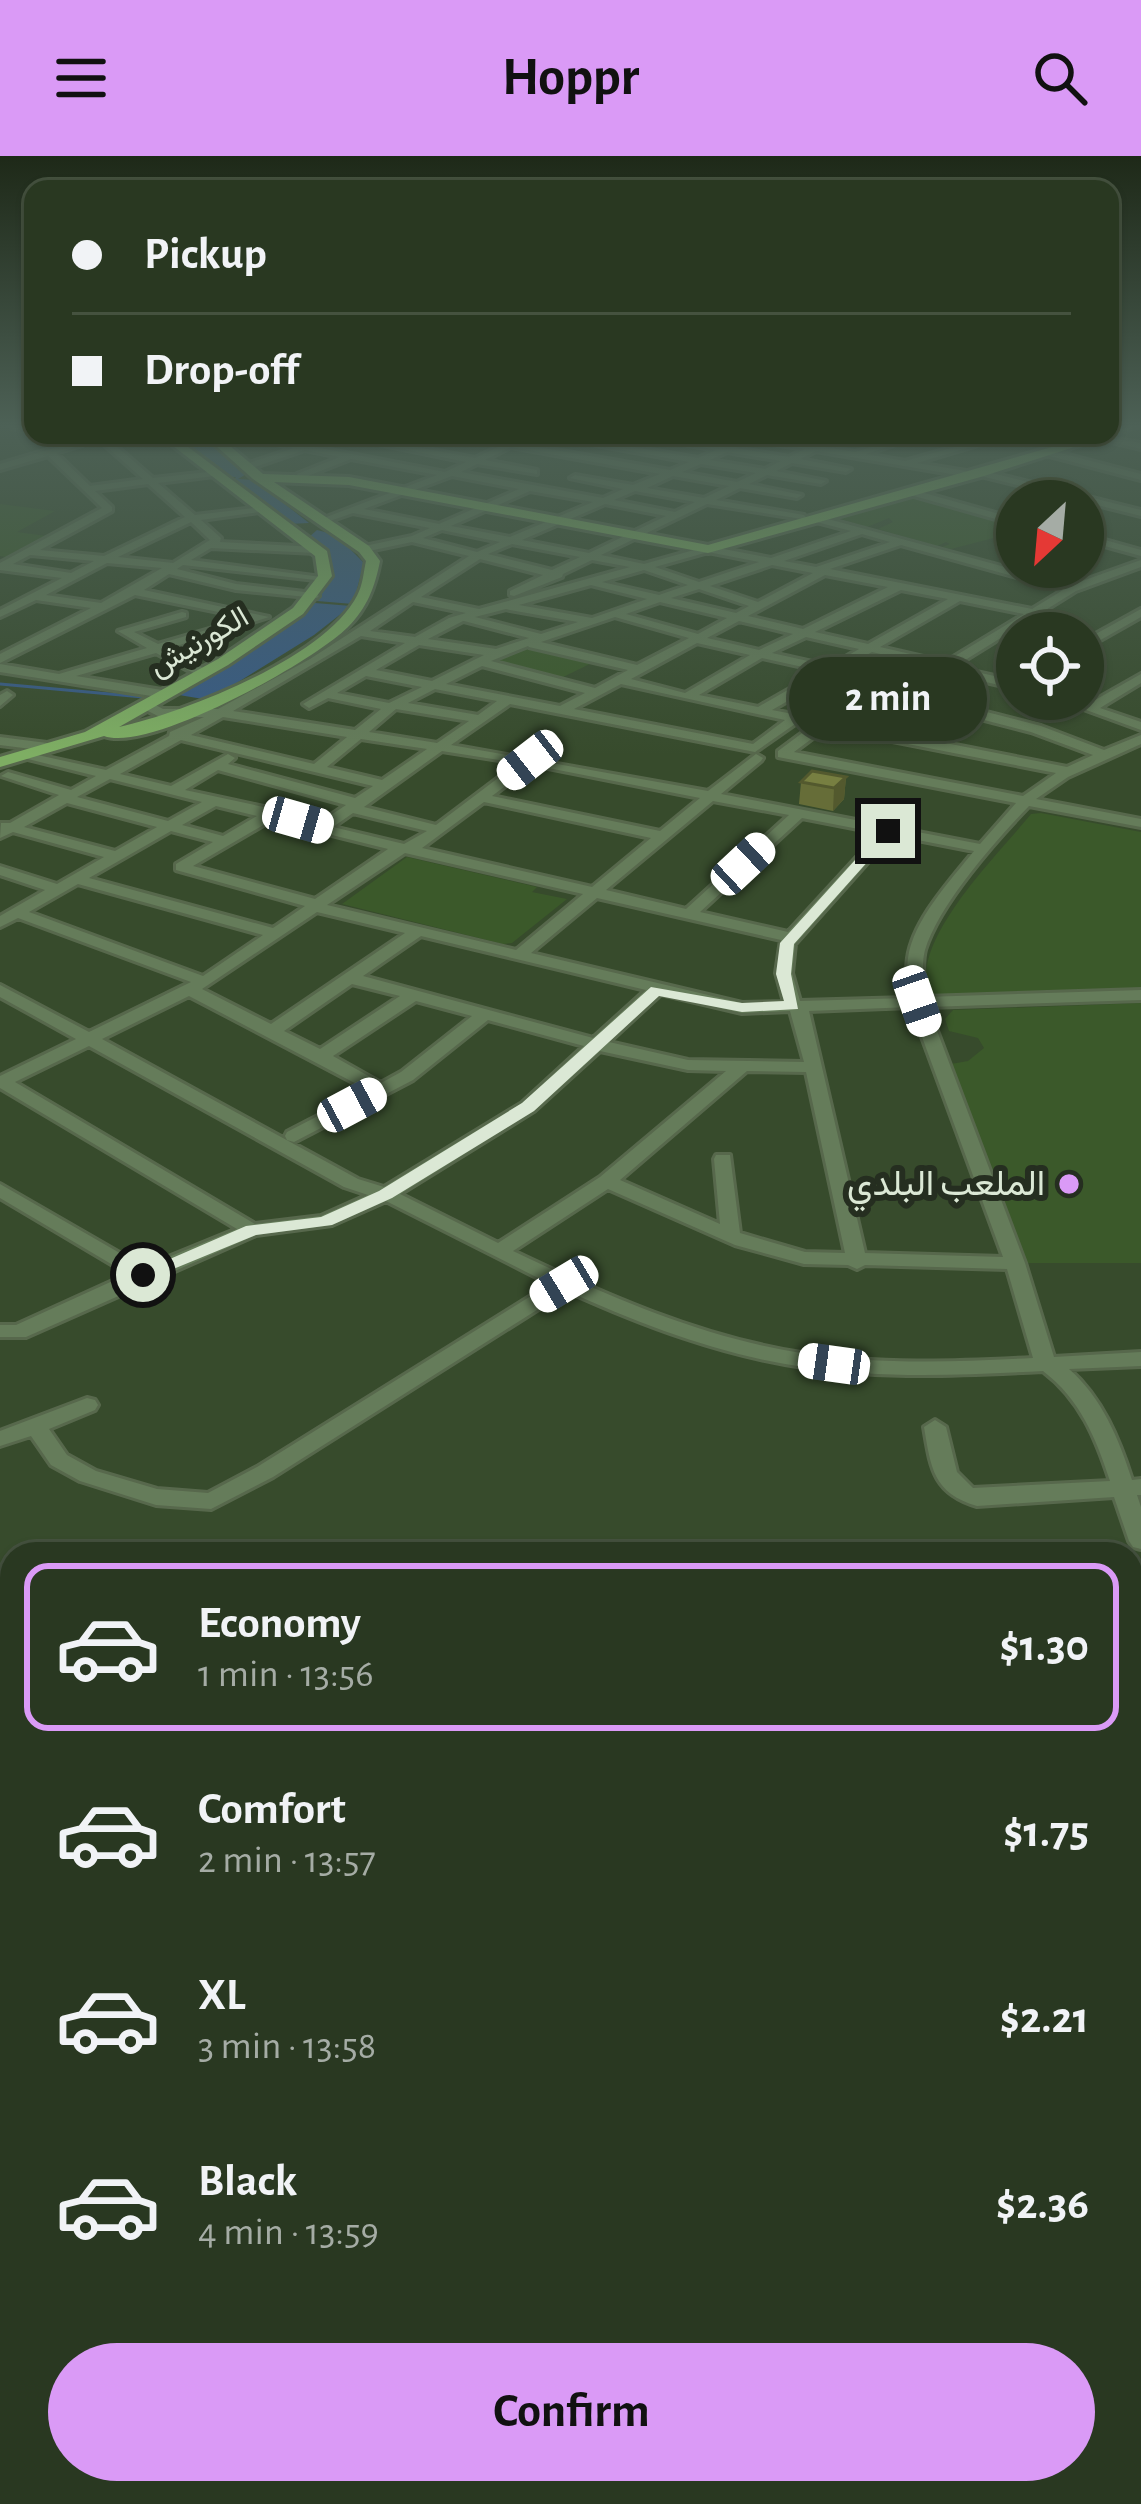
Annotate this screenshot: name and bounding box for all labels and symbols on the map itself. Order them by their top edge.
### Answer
north arrow [996,480,1104,588]
street label: الكورنيش [144,602,255,684]
callout: 2 min [789,657,987,741]
car [491,724,569,796]
car [258,793,338,847]
route end [861,804,915,858]
car [704,826,782,902]
car [888,961,946,1041]
car [312,1072,392,1138]
place label: الملعب البلدي [847,1166,1045,1212]
marker: الملعب البلدي [1056,1171,1082,1197]
route start [116,1248,170,1302]
car [524,1250,604,1318]
car [796,1341,872,1387]

